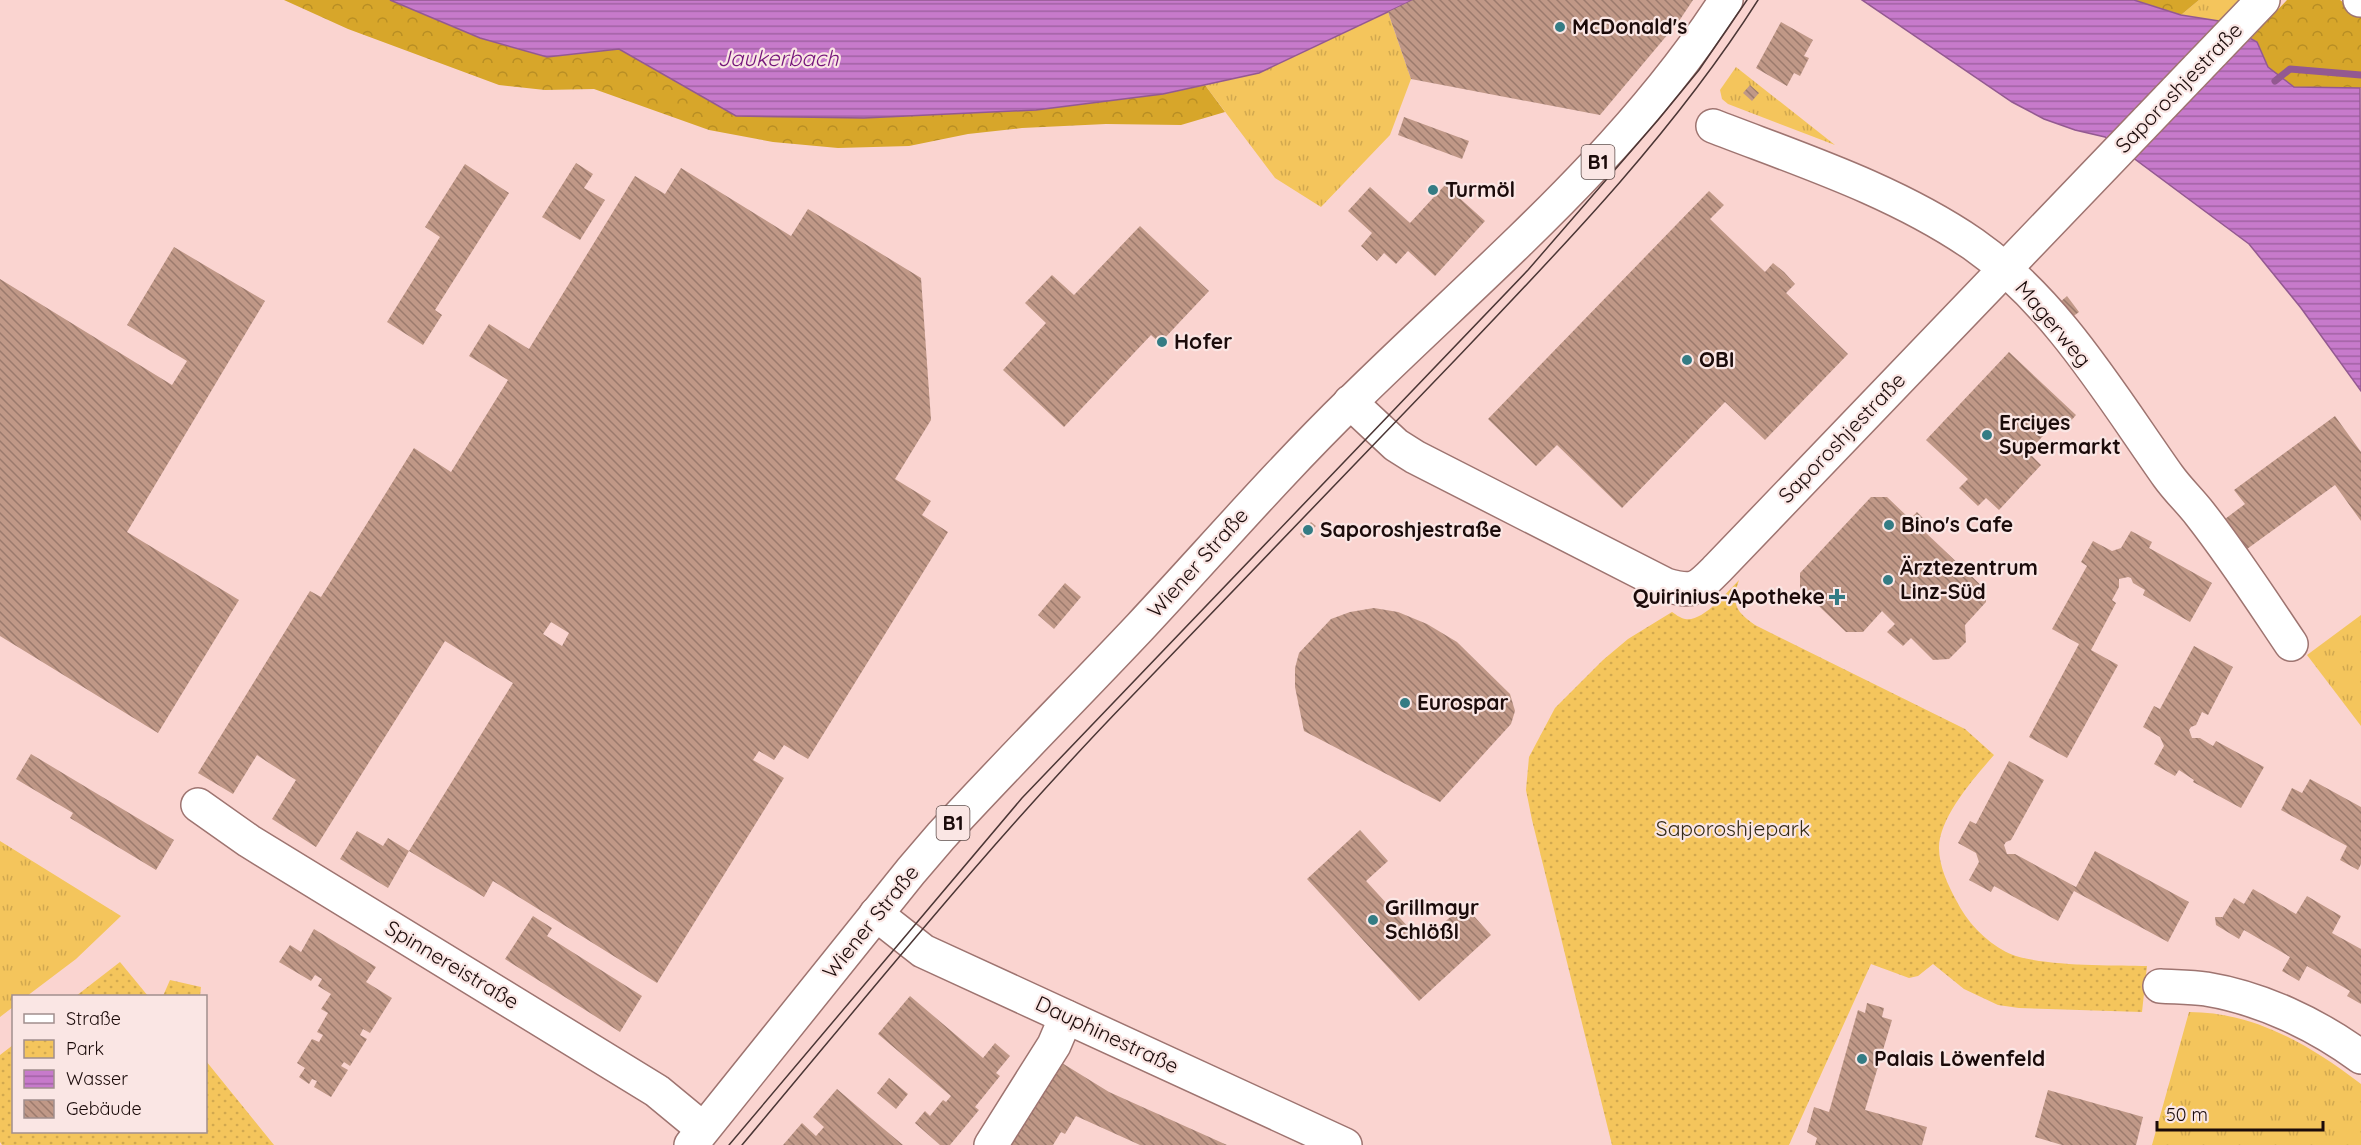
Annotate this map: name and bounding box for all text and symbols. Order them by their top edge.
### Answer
place label: McDonald's [1572,13,1687,39]
street label: Saporoshjestraße [2109,17,2247,158]
marker: McDonald's [1553,20,1567,34]
water label: Jaukerbach [718,44,839,72]
road number: B1 [1582,145,1614,179]
place label: Turmöl [1445,176,1515,202]
marker: Turmöl [1426,183,1440,197]
street label: Magerweg [2010,275,2097,372]
place label: Hofer [1174,328,1232,354]
marker: Hofer [1155,335,1169,349]
place label: OBI [1699,346,1734,372]
marker: OBI [1680,353,1694,367]
street label: Saporoshjestraße [1772,367,1910,508]
place label: Erciyes Supermarkt [1999,409,2121,459]
marker: Erciyes Supermarkt [1980,428,1994,442]
street label: Wiener Straße [1141,502,1253,623]
place label: Bino's Cafe [1901,511,2013,537]
place label: Saporoshjestraße [1320,516,1502,542]
marker: Bino's Cafe [1882,518,1896,532]
marker: Saporoshjestraße [1301,523,1315,537]
place label: Ärztezentrum Linz-Süd [1900,554,2038,604]
marker: Ärztezentrum Linz-Süd [1881,573,1895,587]
place label: Quirinius-Apotheke [1633,583,1825,609]
marker: Quirinius-Apotheke [1830,590,1844,604]
place label: Eurospar [1417,689,1509,715]
marker: Eurospar [1398,696,1412,710]
road number: B1 [936,806,970,840]
park label: Saporoshjepark [1656,815,1810,841]
street label: Wiener Straße [817,859,924,983]
place label: Grillmayr Schlößl [1385,894,1479,944]
marker: Grillmayr Schlößl [1366,913,1380,927]
street label: Spinnereistraße [381,914,524,1014]
street label: Dauphinestraße [1032,990,1183,1079]
legend [12,995,207,1133]
text: Straße [66,1007,121,1030]
text: Park [66,1037,104,1060]
place label: Palais Löwenfeld [1874,1045,2045,1071]
marker: Palais Löwenfeld [1855,1052,1869,1066]
text: Wasser [66,1067,128,1090]
scale bar [2157,1094,2324,1132]
text: Gebäude [66,1097,142,1120]
text: 50 m [2166,1103,2208,1126]

